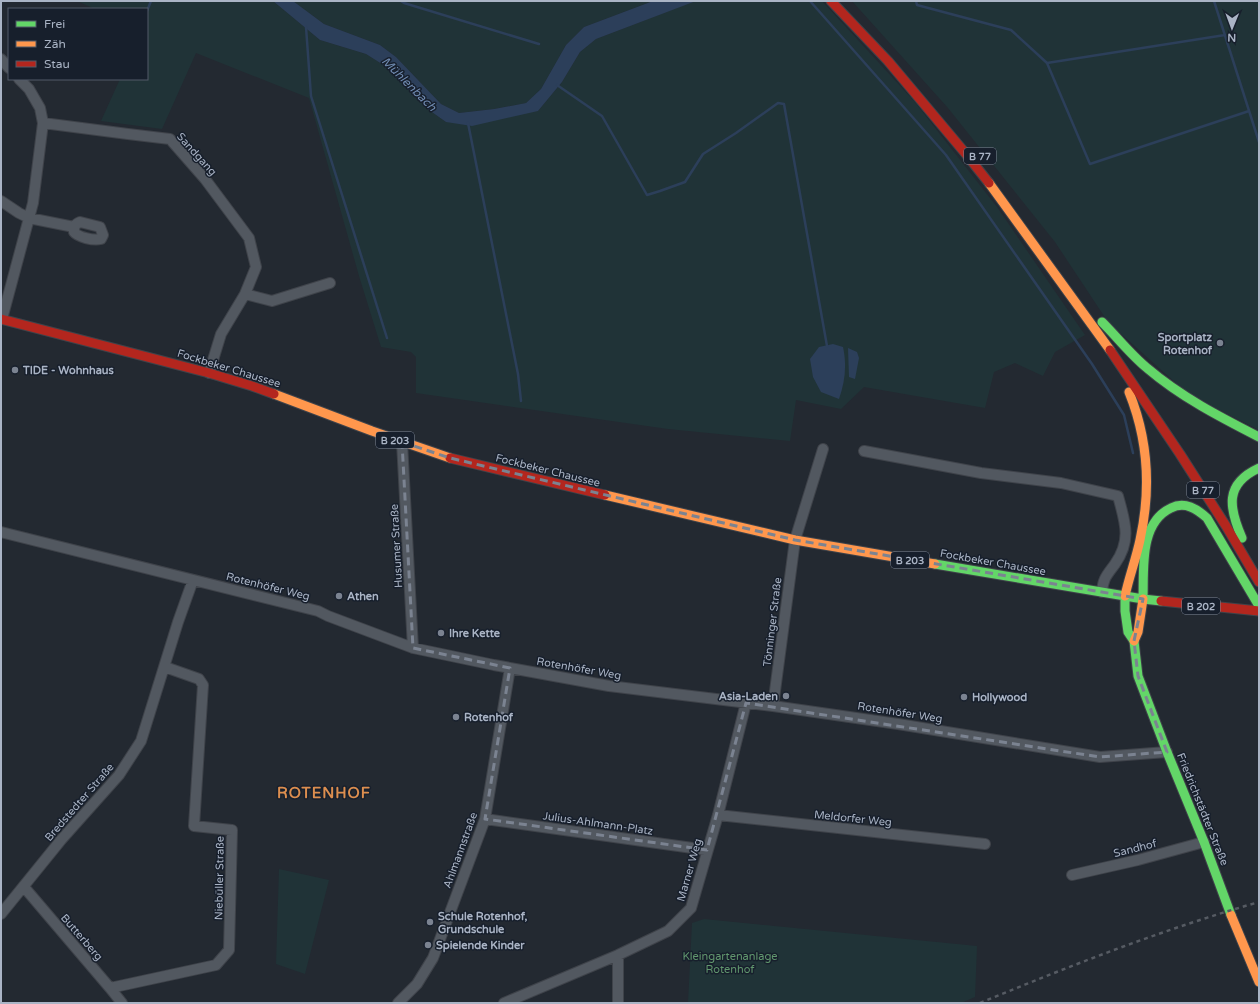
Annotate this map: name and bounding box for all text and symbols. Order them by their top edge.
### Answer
legend [8,8,148,80]
north arrow [1212,8,1252,48]
text: Frei [44,17,65,31]
text: N [1227,31,1236,44]
text: Zäh [44,37,66,51]
water label: Mühlenbach [379,54,440,115]
text: Stau [44,57,70,71]
street label: Sandgang [174,130,219,179]
road number: B 77 [964,148,996,164]
place label: Sportplatz Rotenhof [1158,331,1213,357]
marker: Sportplatz Rotenhof [1215,338,1225,348]
street label: Fockbeker Chaussee [176,347,282,390]
place label: TIDE - Wohnhaus [22,364,115,377]
marker: TIDE - Wohnhaus [10,365,20,375]
road number: B 203 [376,432,414,448]
street label: Fockbeker Chaussee [494,451,602,490]
road number: B 77 [1187,482,1219,498]
street label: Husumer Straße [388,504,405,588]
street label: Fockbeker Chaussee [939,547,1047,578]
road number: B 203 [891,552,929,568]
street label: Rotenhöfer Weg [225,570,311,603]
street label: Tönninger Straße [761,577,784,667]
place label: Athen [347,590,379,603]
marker: Athen [334,591,344,601]
road number: B 202 [1182,598,1220,614]
place label: Ihre Kette [449,627,501,640]
marker: Ihre Kette [436,628,446,638]
street label: Rotenhöfer Weg [536,655,622,682]
place label: Asia-Laden [719,690,778,703]
marker: Asia-Laden [781,691,791,701]
place label: Hollywood [972,691,1027,705]
marker: Hollywood [959,692,969,702]
street label: Rotenhöfer Weg [857,699,943,726]
place label: Rotenhof [464,711,514,724]
marker: Rotenhof [451,712,461,722]
street label: Friedrichstädter Straße [1174,751,1231,867]
street label: Bredstedter Straße [42,761,117,844]
district label: ROTENHOF [277,784,371,802]
street label: Meldorfer Weg [813,808,893,829]
street label: Julius-Ahlmann-Platz [542,809,654,838]
street label: Ahlmannstraße [441,810,480,890]
street label: Niebüller Straße [212,836,227,920]
street label: Marner Weg [674,837,705,903]
street label: Sandhof [1112,837,1159,860]
place label: Schule Rotenhof, Grundschule [438,910,528,936]
street label: Butterberg [58,911,105,963]
marker: Schule Rotenhof, Grundschule [425,917,435,927]
place label: Spielende Kinder [436,939,525,953]
marker: Spielende Kinder [423,940,433,950]
park label: Kleingartenanlage Rotenhof [682,950,778,976]

